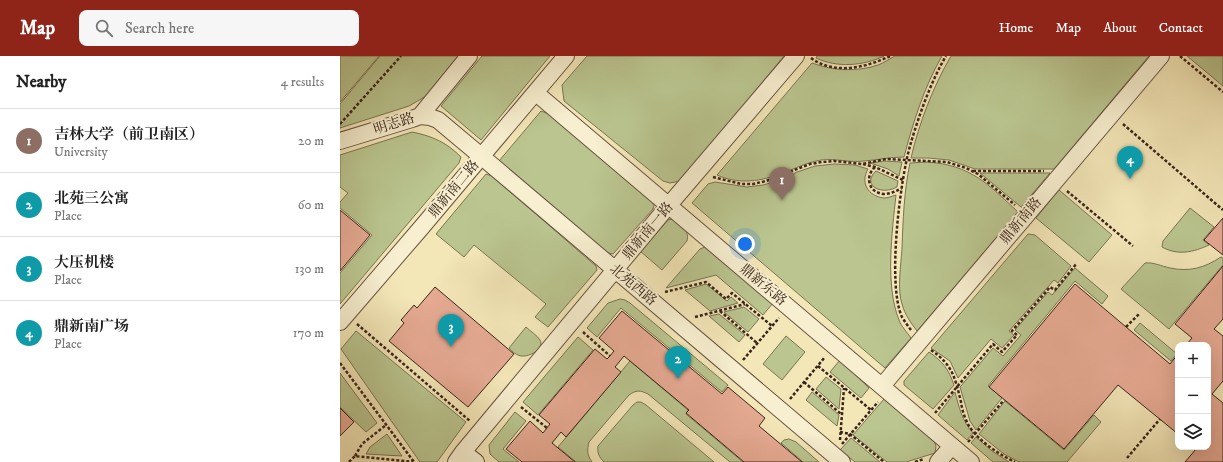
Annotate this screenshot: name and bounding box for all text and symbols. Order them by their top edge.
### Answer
search box [79,10,359,46]
text: Map [20,17,55,40]
icon: search [93,17,115,39]
text: Search here [125,19,194,38]
text: Home [999,19,1033,37]
text: Map [1055,19,1081,37]
text: About [1103,19,1137,37]
text: Contact [1159,19,1203,37]
text: Nearby [16,71,66,93]
text: 4 results [281,74,324,90]
street label: 明志路 [371,109,417,139]
text: 吉林大学（前卫南区） [54,125,204,144]
text: 1 [27,133,31,149]
text: 20 m [298,133,324,149]
text: University [54,144,108,160]
pin: 4 [1117,146,1143,179]
street label: 鼎新南二路 [425,156,483,222]
pin: 1 [769,167,795,200]
text: 北苑三公寓 [54,189,129,208]
street label: 鼎新南路 [996,194,1046,248]
text: 2 [26,197,32,213]
text: 60 m [298,197,324,213]
street label: 鼎新南一路 [619,198,677,264]
text: Place [54,208,82,224]
your location [735,234,755,254]
text: 大压机楼 [54,253,114,272]
street label: 北苑西路 [606,260,660,310]
street label: 鼎新东路 [736,260,790,310]
text: 3 [27,261,31,277]
text: 130 m [295,261,324,277]
text: Place [54,272,82,288]
pin: 3 [438,314,464,347]
text: 鼎新南广场 [54,317,129,336]
text: 4 [25,325,33,341]
text: 170 m [293,325,324,341]
text: Place [54,336,82,352]
map controls [1175,342,1211,450]
button: + [1175,342,1211,378]
pin: 2 [665,346,691,379]
button: − [1175,378,1211,414]
button: layers [1175,414,1211,450]

